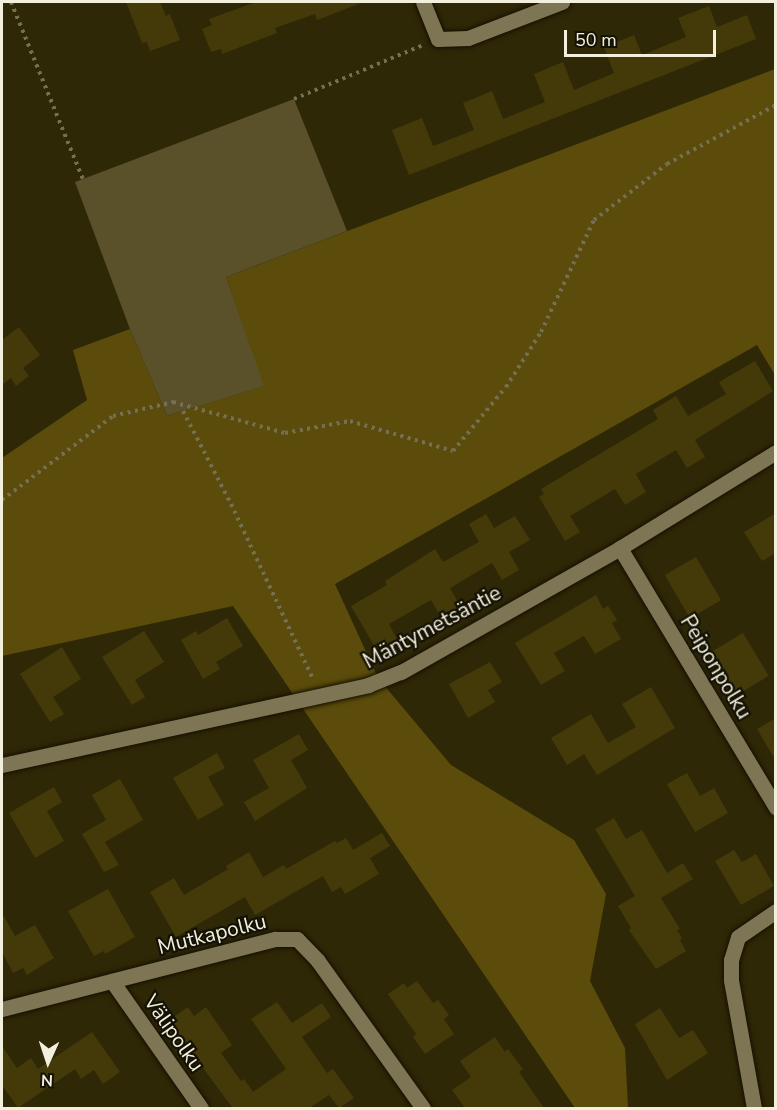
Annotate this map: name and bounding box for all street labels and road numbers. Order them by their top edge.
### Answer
street label: Mäntymetsäntie [359,580,505,674]
street label: Peiponpolku [675,610,757,724]
street label: Mutkapolku [155,908,269,960]
street label: Välipolku [138,990,210,1076]

